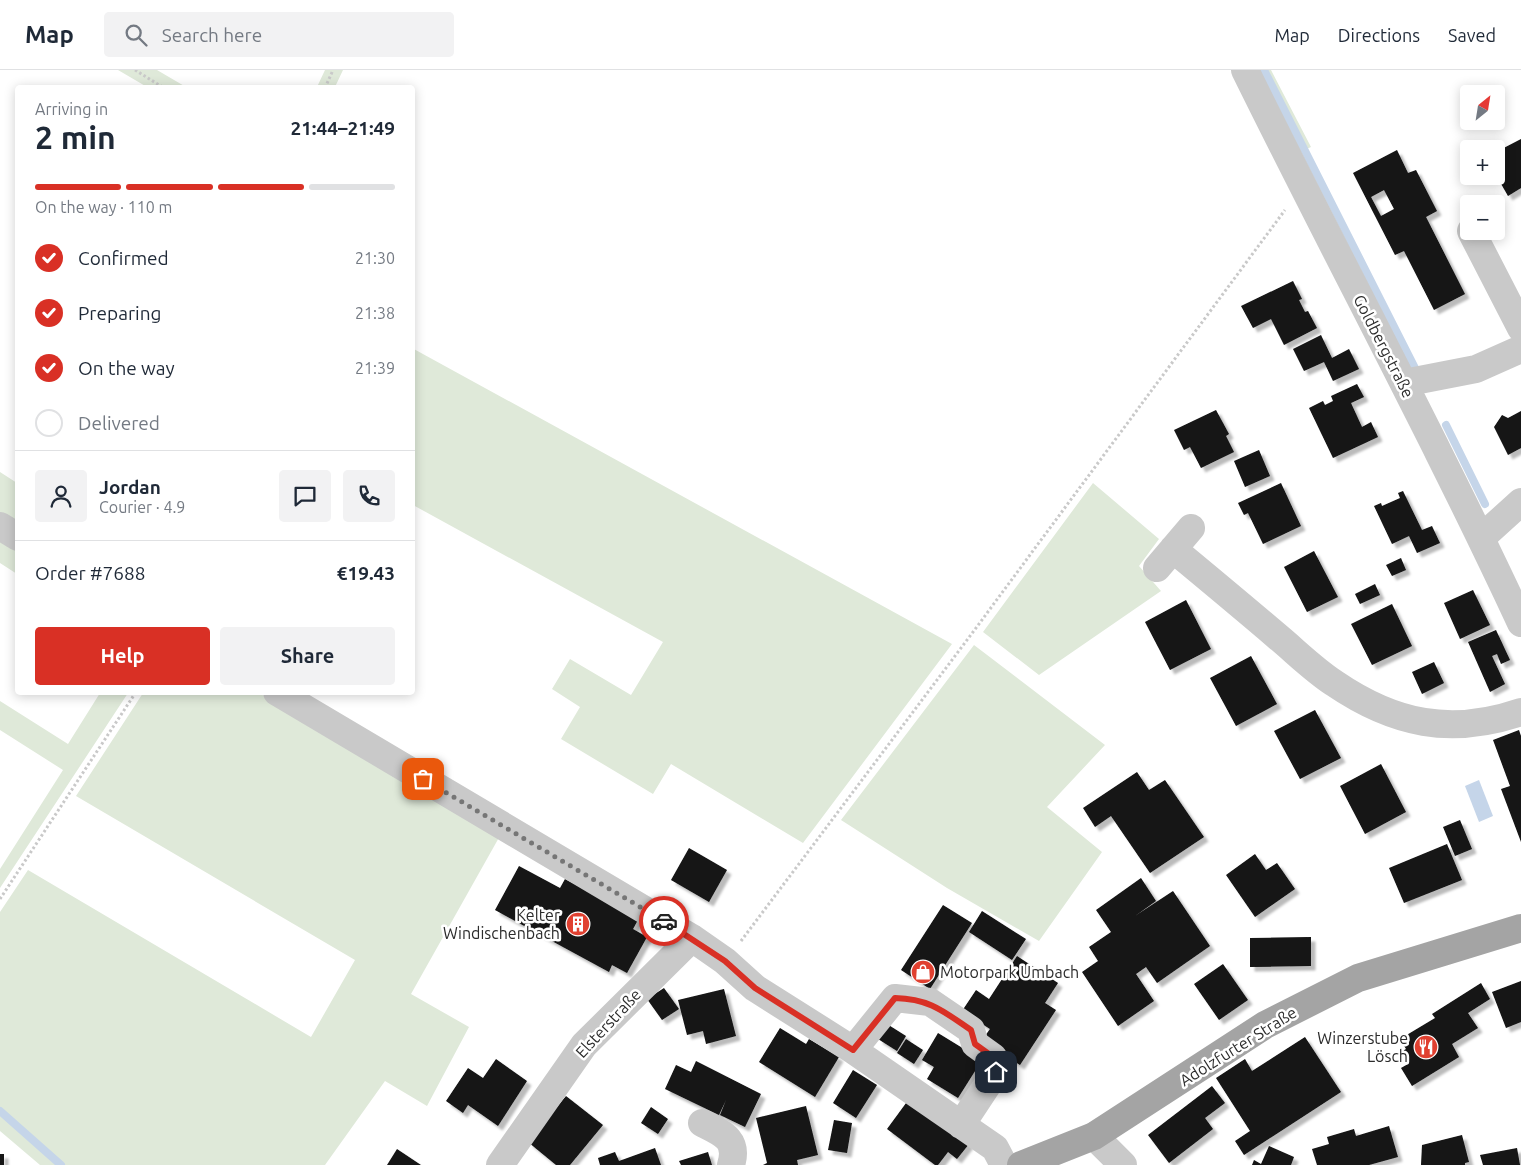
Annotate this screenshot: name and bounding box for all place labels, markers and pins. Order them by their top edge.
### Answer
pin [402,758,444,800]
place label: Kelter Windischenbach [443,906,560,942]
building icon: Kelter Windischenbach [565,911,591,937]
shop icon: Motorpark Umbach [910,959,936,985]
place label: Motorpark Umbach [940,963,1079,981]
place label: Winzerstube Lösch [1317,1029,1408,1065]
restaurant icon: Winzerstube Lösch [1413,1034,1439,1060]
pin [975,1051,1017,1093]

